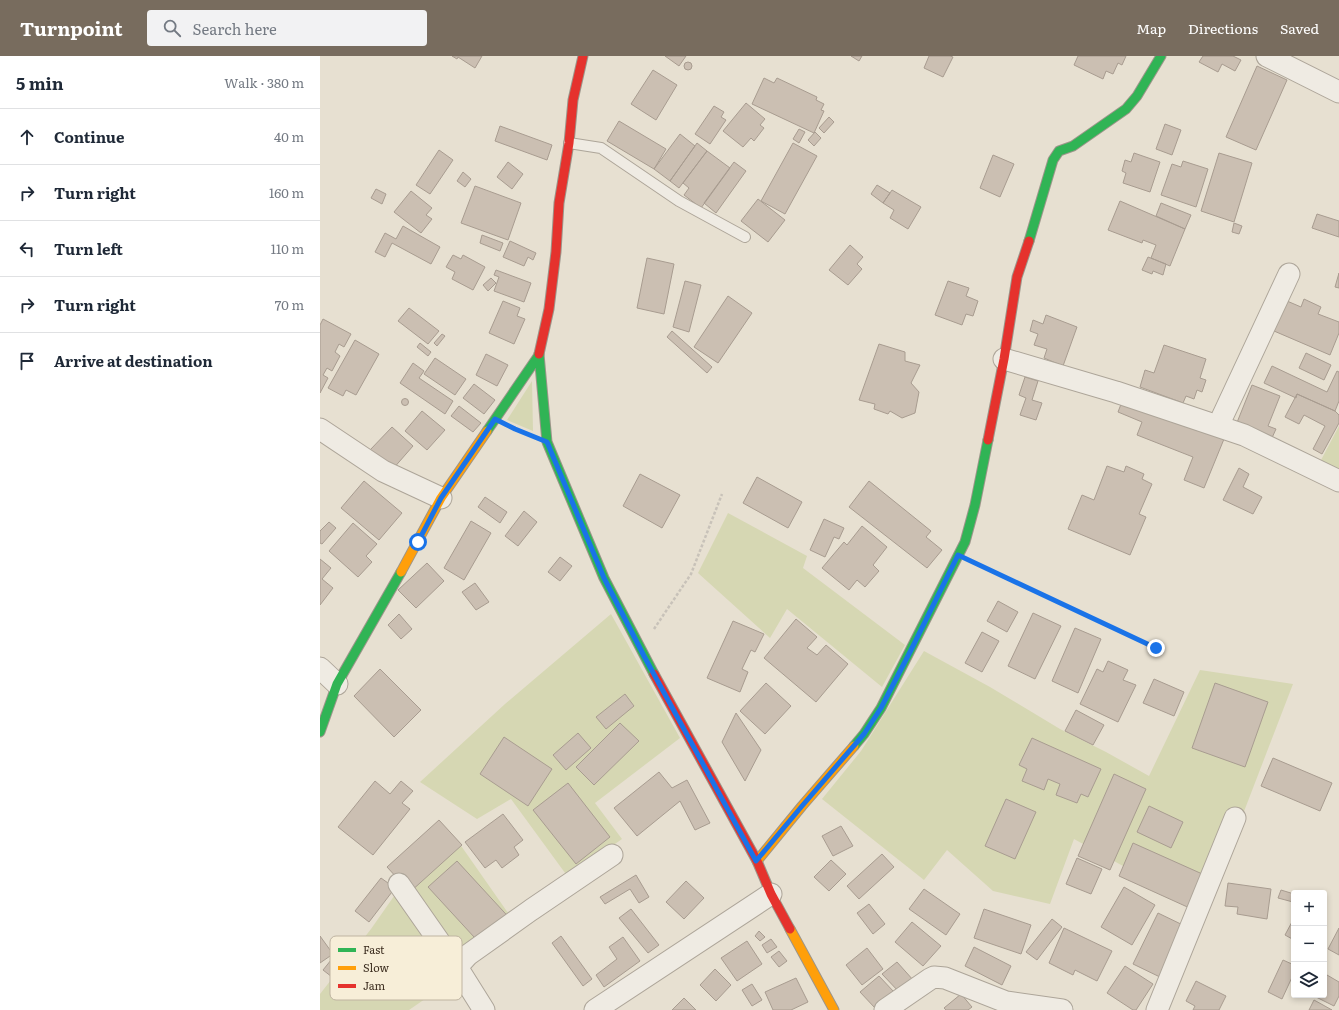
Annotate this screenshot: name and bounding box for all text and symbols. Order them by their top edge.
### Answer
search box [147,10,427,46]
text: Turnpoint [20,14,123,42]
icon: search [161,17,183,39]
text: Search here [193,17,277,40]
text: Map [1136,18,1166,38]
text: Directions [1188,18,1258,38]
text: Saved [1280,18,1319,38]
text: 5 min [16,70,64,95]
text: Walk · 380 m [224,73,304,92]
text: Continue [54,125,124,148]
icon: ahead [16,126,38,148]
text: 40 m [274,127,304,146]
text: Turn right [54,181,136,204]
icon: right [16,182,38,204]
text: 160 m [269,183,304,202]
text: Turn left [54,237,123,260]
icon: left [16,238,38,260]
text: 110 m [271,239,304,258]
text: Turn right [54,293,136,316]
icon: right [16,294,38,316]
text: 70 m [275,295,304,314]
text: Arrive at destination [54,349,213,372]
icon: arrive [16,350,38,372]
route start [409,533,427,551]
route end [1147,639,1165,657]
map controls [1291,890,1327,998]
button: + [1291,890,1327,926]
button: − [1291,926,1327,962]
legend [330,936,462,1000]
text: Fast [363,941,385,957]
text: Slow [363,959,389,975]
button: layers [1291,962,1327,998]
text: Jam [363,977,386,993]

